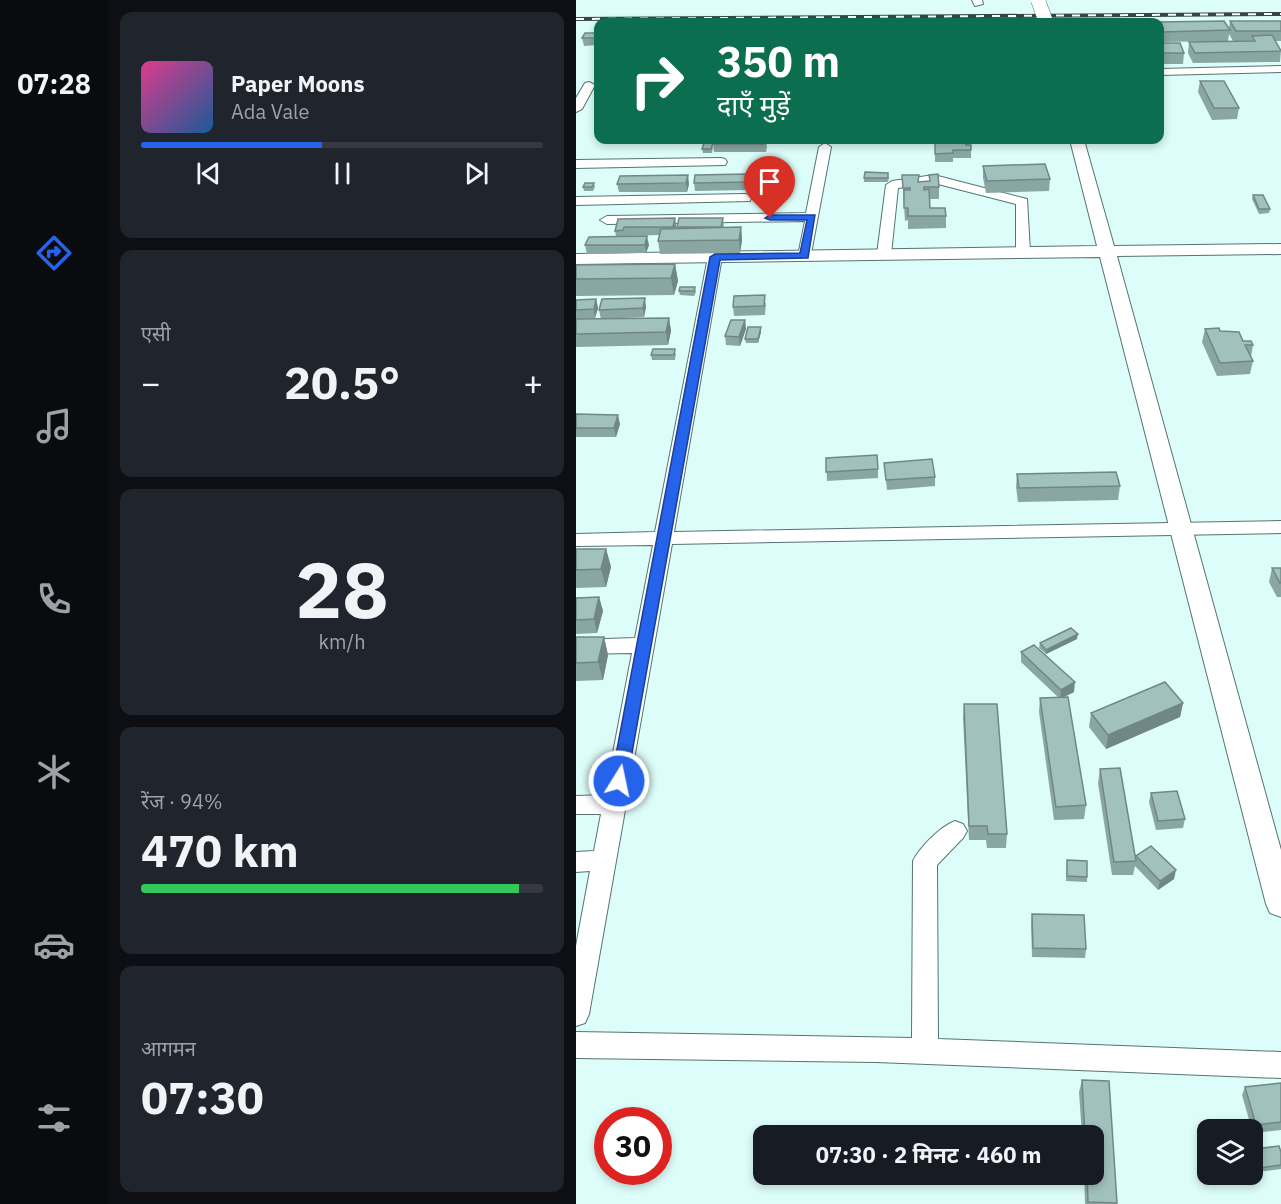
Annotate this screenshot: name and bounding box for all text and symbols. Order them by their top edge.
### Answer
text: 350 m [717,34,840,89]
icon: right [618,42,696,120]
text: 07:28 [17,66,91,101]
text: Paper Moons [231,69,364,98]
text: दाएँ मुड़ें [717,87,790,122]
text: Ada Vale [231,98,310,125]
pin [744,156,795,218]
icon: previous [192,157,225,190]
icon: pause [326,157,359,190]
icon: next [460,157,493,190]
icon: arrive [753,165,786,198]
icon: directions [33,232,75,274]
text: एसी [141,320,171,347]
text: 20.5° [284,353,400,411]
text: − [141,361,161,404]
text: + [523,361,543,404]
icon: music [33,405,75,447]
text: 28 [295,538,389,639]
icon: phone [33,578,75,620]
text: km/h [318,628,366,655]
position arrow [587,749,651,813]
icon: climate [33,751,75,793]
text: रेंज · 94% [141,788,223,815]
text: 470 km [141,821,299,879]
icon: car [33,924,75,966]
text: आगमन [141,1035,196,1062]
text: 07:30 [141,1068,264,1126]
icon: filters [33,1097,75,1139]
speed limit sign: 30 [594,1107,672,1185]
map controls [1197,1119,1263,1185]
button: layers [1197,1119,1263,1185]
text: 07:30 · 2 मिनट · 460 m [816,1140,1041,1169]

